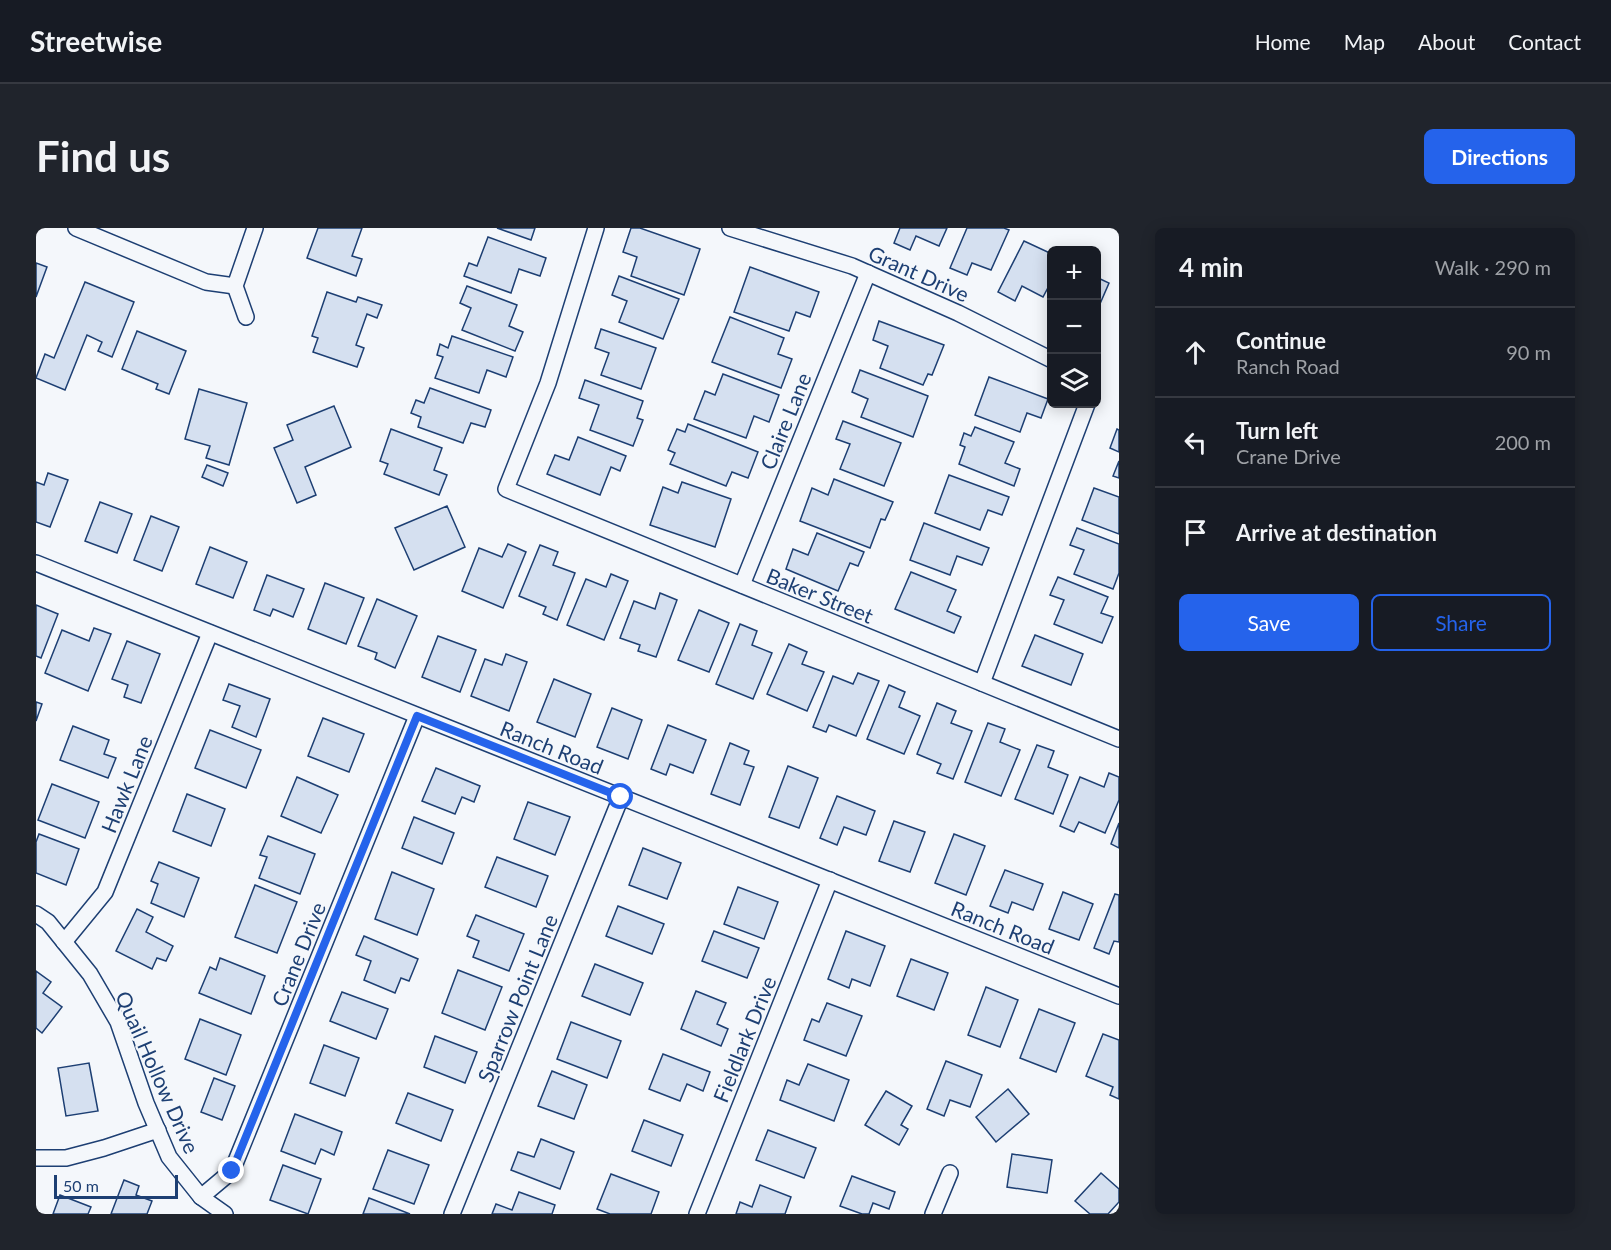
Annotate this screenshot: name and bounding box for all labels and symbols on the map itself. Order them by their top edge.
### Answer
street label: Grant Drive [865,240,973,306]
street label: Claire Lane [754,369,816,473]
street label: Baker Street [763,562,877,628]
street label: Ranch Road [497,715,607,779]
street label: Hawk Lane [95,732,157,836]
route start [607,783,633,809]
street label: Ranch Road [948,895,1058,959]
street label: Crane Drive [266,898,330,1010]
street label: Sparrow Point Lane [472,910,562,1086]
street label: Fieldlark Drive [707,972,781,1106]
street label: Quail Hollow Drive [111,987,205,1157]
route end [218,1157,244,1183]
scale bar [54,1172,178,1200]

